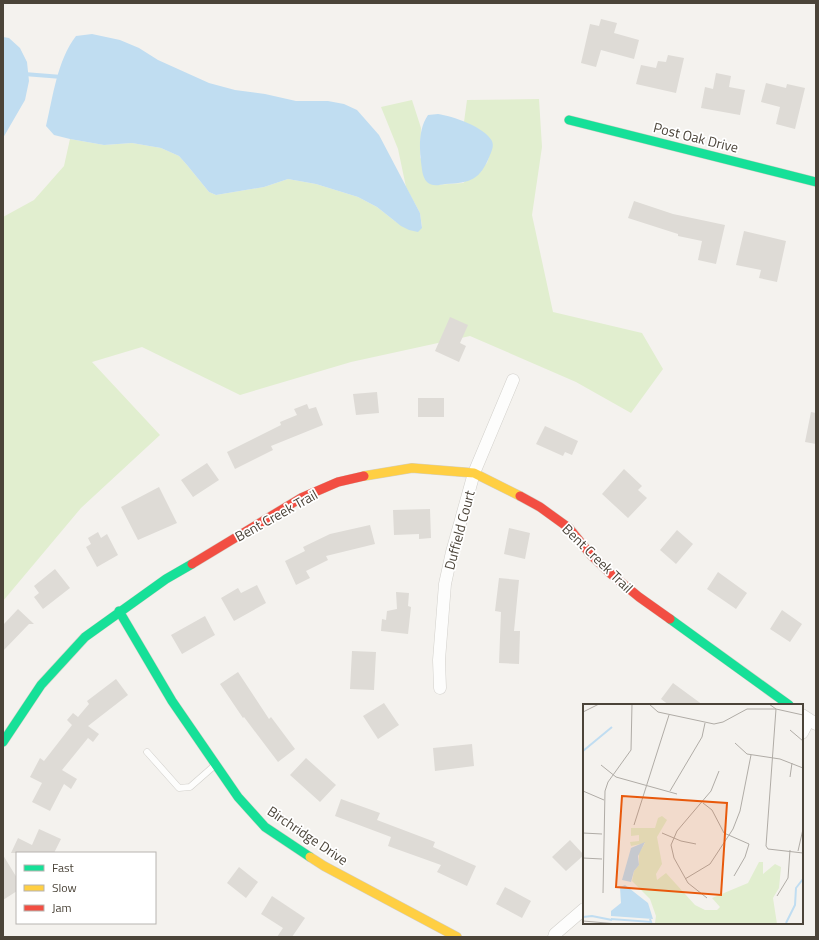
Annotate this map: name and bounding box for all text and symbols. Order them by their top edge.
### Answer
street label: Post Oak Drive [651,116,741,158]
street label: Bent Creek Trail [231,484,321,546]
street label: Duffield Court [438,488,480,572]
street label: Bent Creek Trail [558,519,638,597]
inset map [583,704,803,924]
street label: Birchridge Drive [263,800,353,870]
legend [16,852,156,924]
text: Fast [52,858,75,877]
text: Slow [52,878,77,897]
text: Jam [52,898,72,917]

